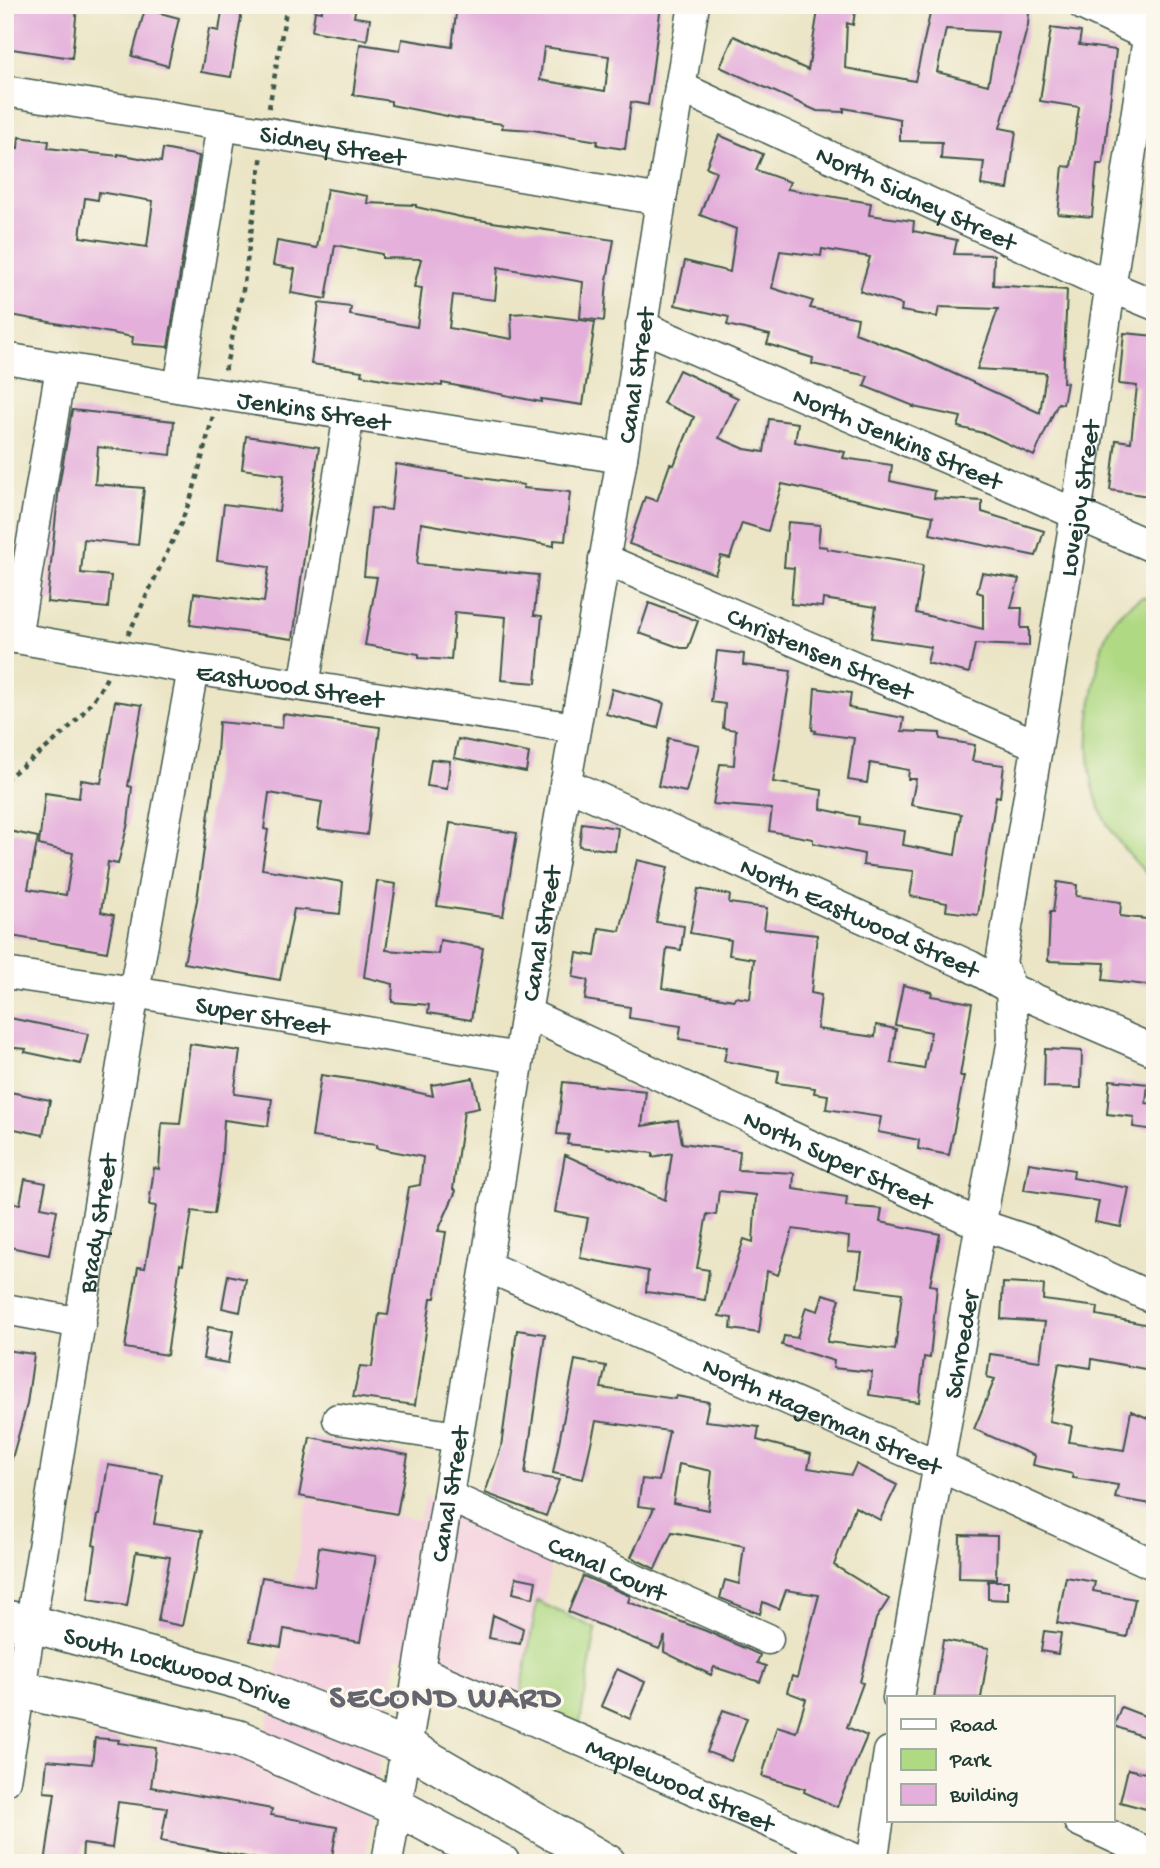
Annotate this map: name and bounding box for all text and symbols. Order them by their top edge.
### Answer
street label: Sidney Street [257,121,409,176]
street label: North Sidney Street [810,141,1022,262]
street label: Canal Street [613,304,665,446]
street label: North Jenkins Street [787,382,1008,501]
street label: Jenkins Street [234,386,394,441]
street label: Lovejoy Street [1055,416,1110,579]
street label: Christensen Street [721,603,919,711]
street label: Eastwood Street [194,659,387,719]
street label: North Eastwood Street [734,853,985,989]
street label: Canal Street [517,862,572,1004]
street label: Super Street [193,992,334,1046]
street label: North Super Street [737,1105,939,1221]
street label: Brady Street [74,1150,128,1297]
street label: Schroeder [940,1286,989,1401]
street label: North Hagerman Street [697,1352,947,1486]
street label: Canal Street [426,1423,479,1565]
street label: Canal Court [542,1531,672,1613]
street label: South Lockwood Drive [59,1622,296,1720]
district label: SECOND WARD [330,1681,562,1719]
legend [887,1696,1114,1822]
text: Road [950,1715,998,1740]
street label: Maplewood Street [580,1733,780,1843]
text: Park [949,1750,993,1775]
text: Building [949,1785,1019,1810]

